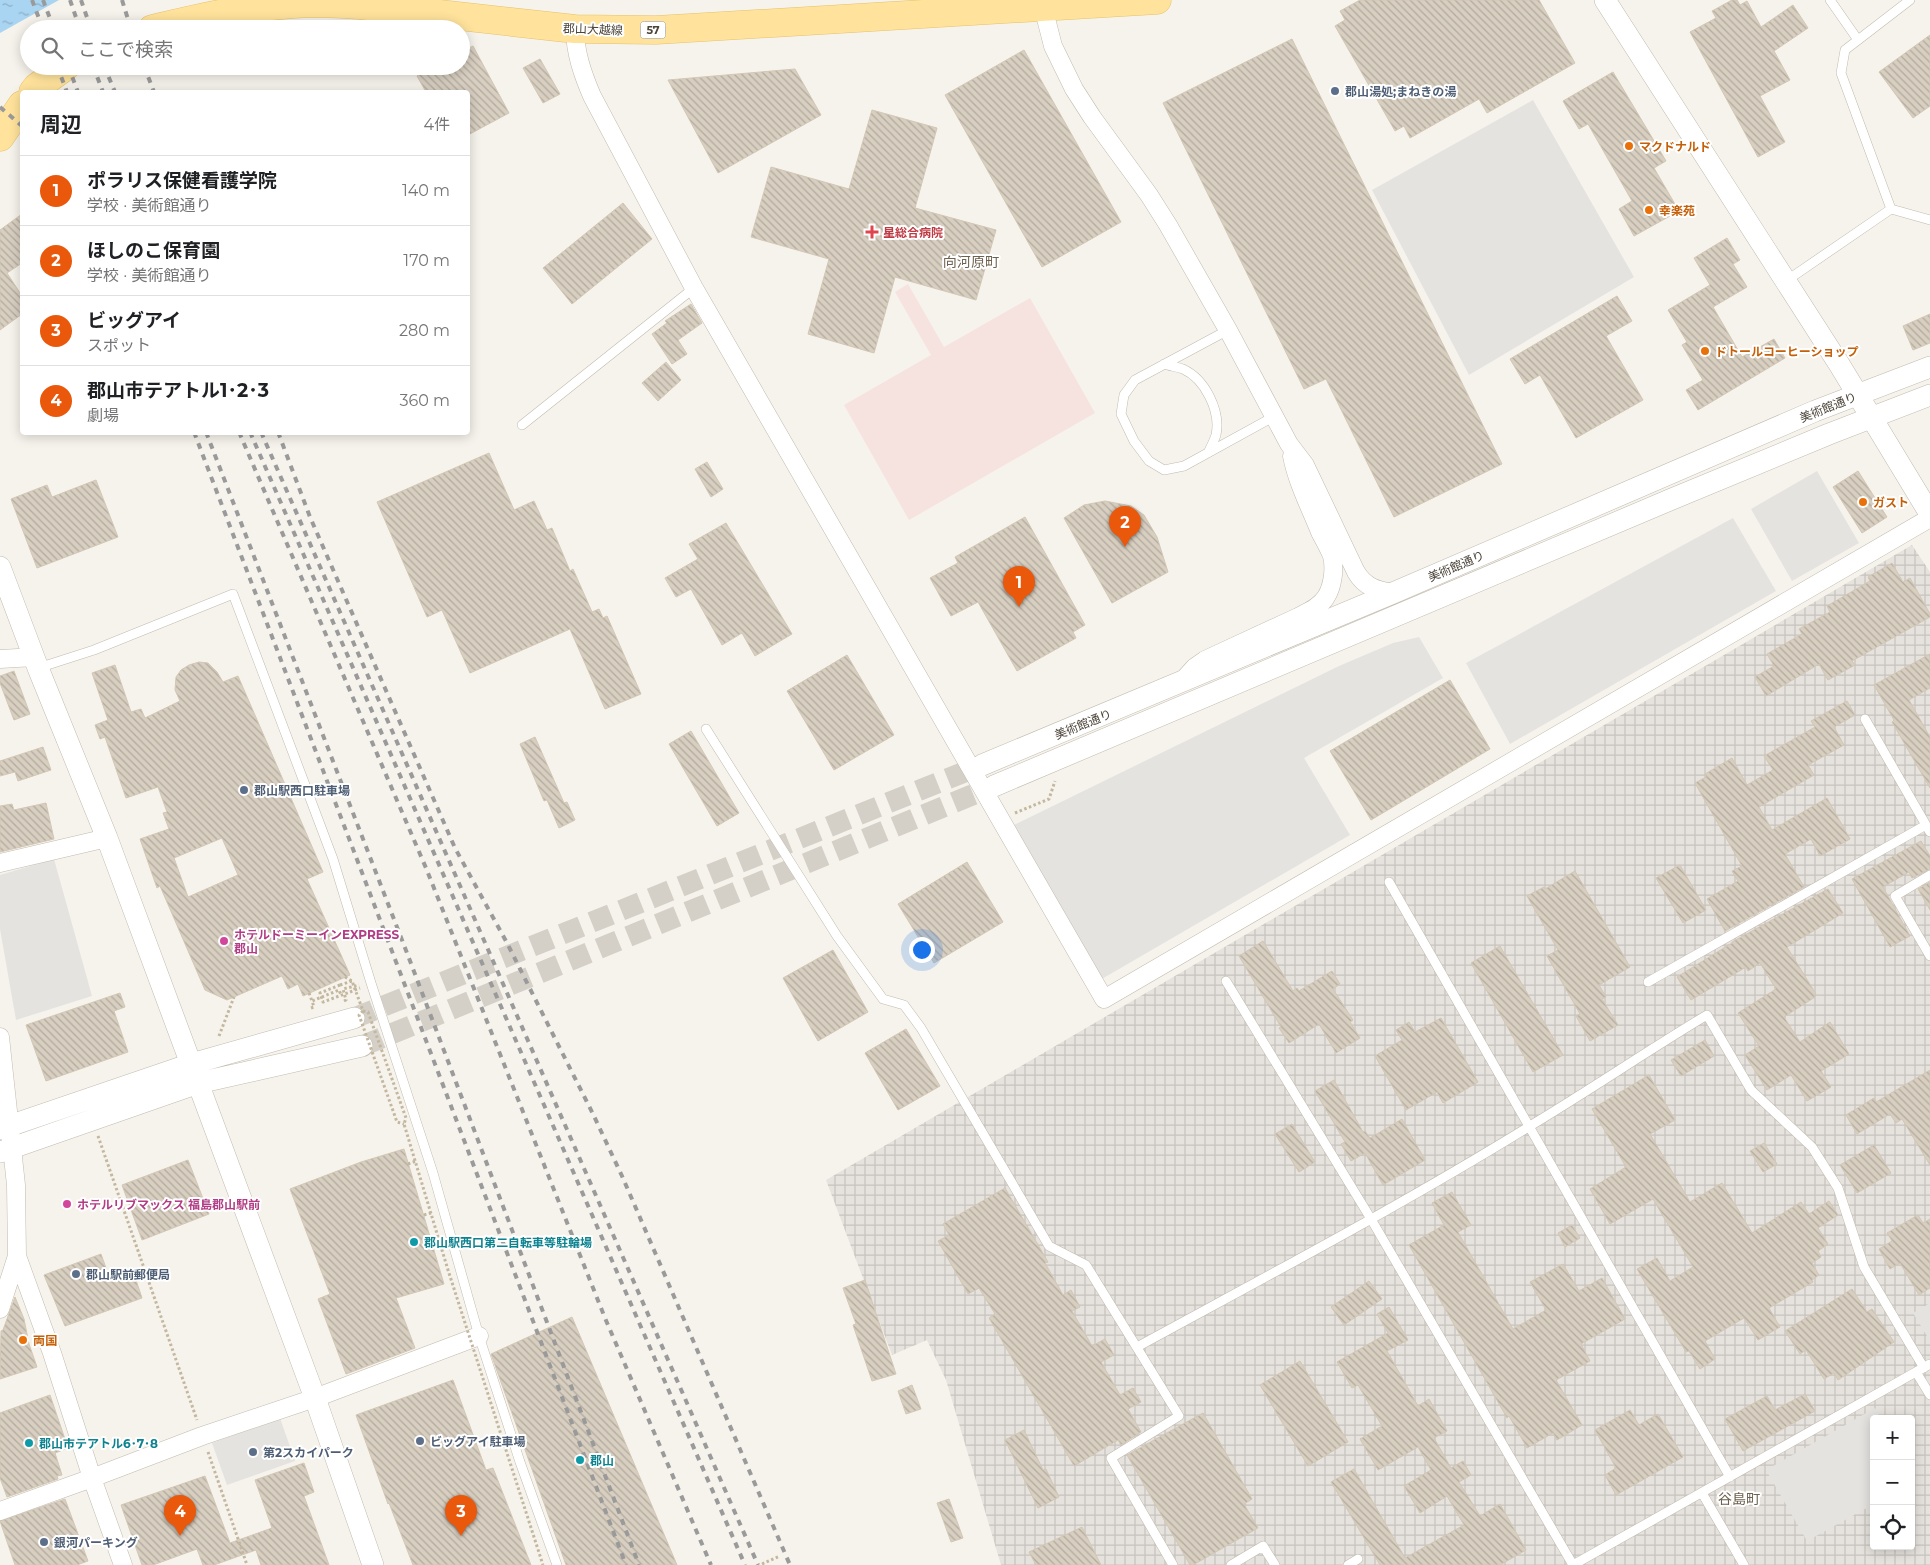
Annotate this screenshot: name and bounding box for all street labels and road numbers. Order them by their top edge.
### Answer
street label: 郡山大越線 [563,20,623,38]
road number: 57 [640,22,666,38]
street label: 美術館通り [1797,389,1859,425]
street label: 美術館通り [1425,547,1487,585]
street label: 美術館通り [1052,706,1114,742]

